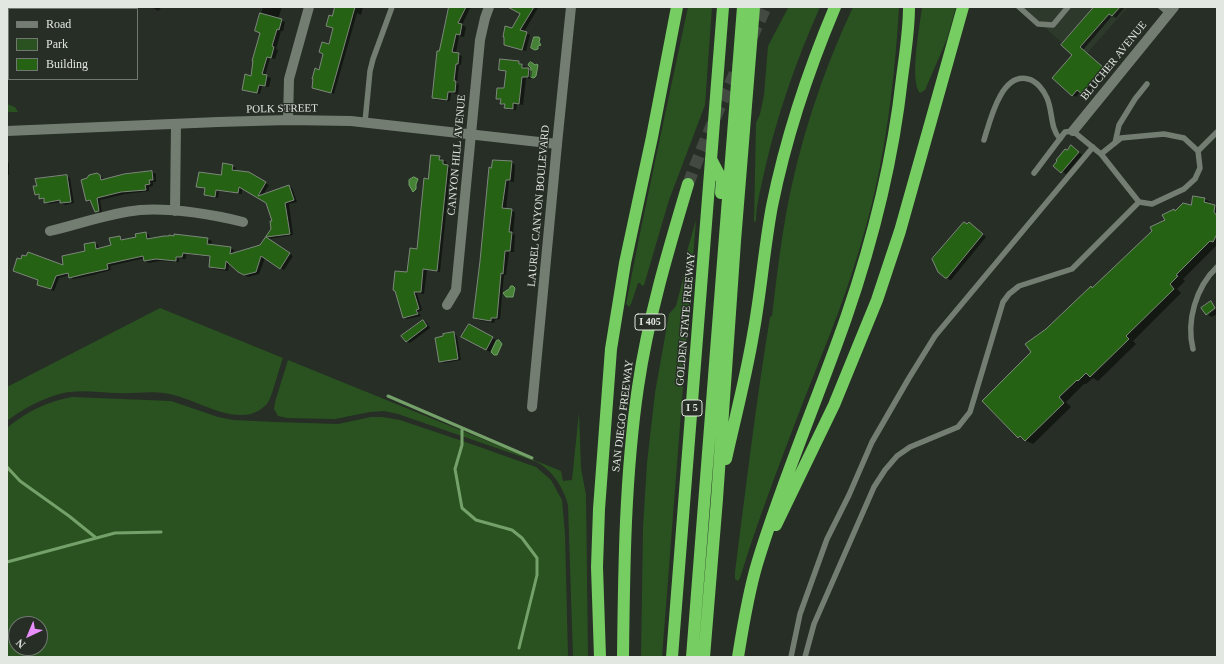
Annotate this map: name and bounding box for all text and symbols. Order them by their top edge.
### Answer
legend [8,8,138,80]
text: Road [46,17,71,31]
street label: BLUCHER AVENUE [1078,19,1150,103]
text: Park [46,37,68,51]
text: Building [46,57,88,71]
street label: CANYON HILL AVENUE [445,94,469,216]
street label: POLK STREET [246,102,318,116]
street label: LAUREL CANYON BOULEVARD [525,125,553,287]
street label: GOLDEN STATE FREEWAY [674,252,698,386]
road number: I 405 [635,314,665,330]
street label: SAN DIEGO FREEWAY [610,359,636,473]
road number: I 5 [682,400,702,416]
north arrow [8,616,48,656]
text: N [13,637,27,651]

